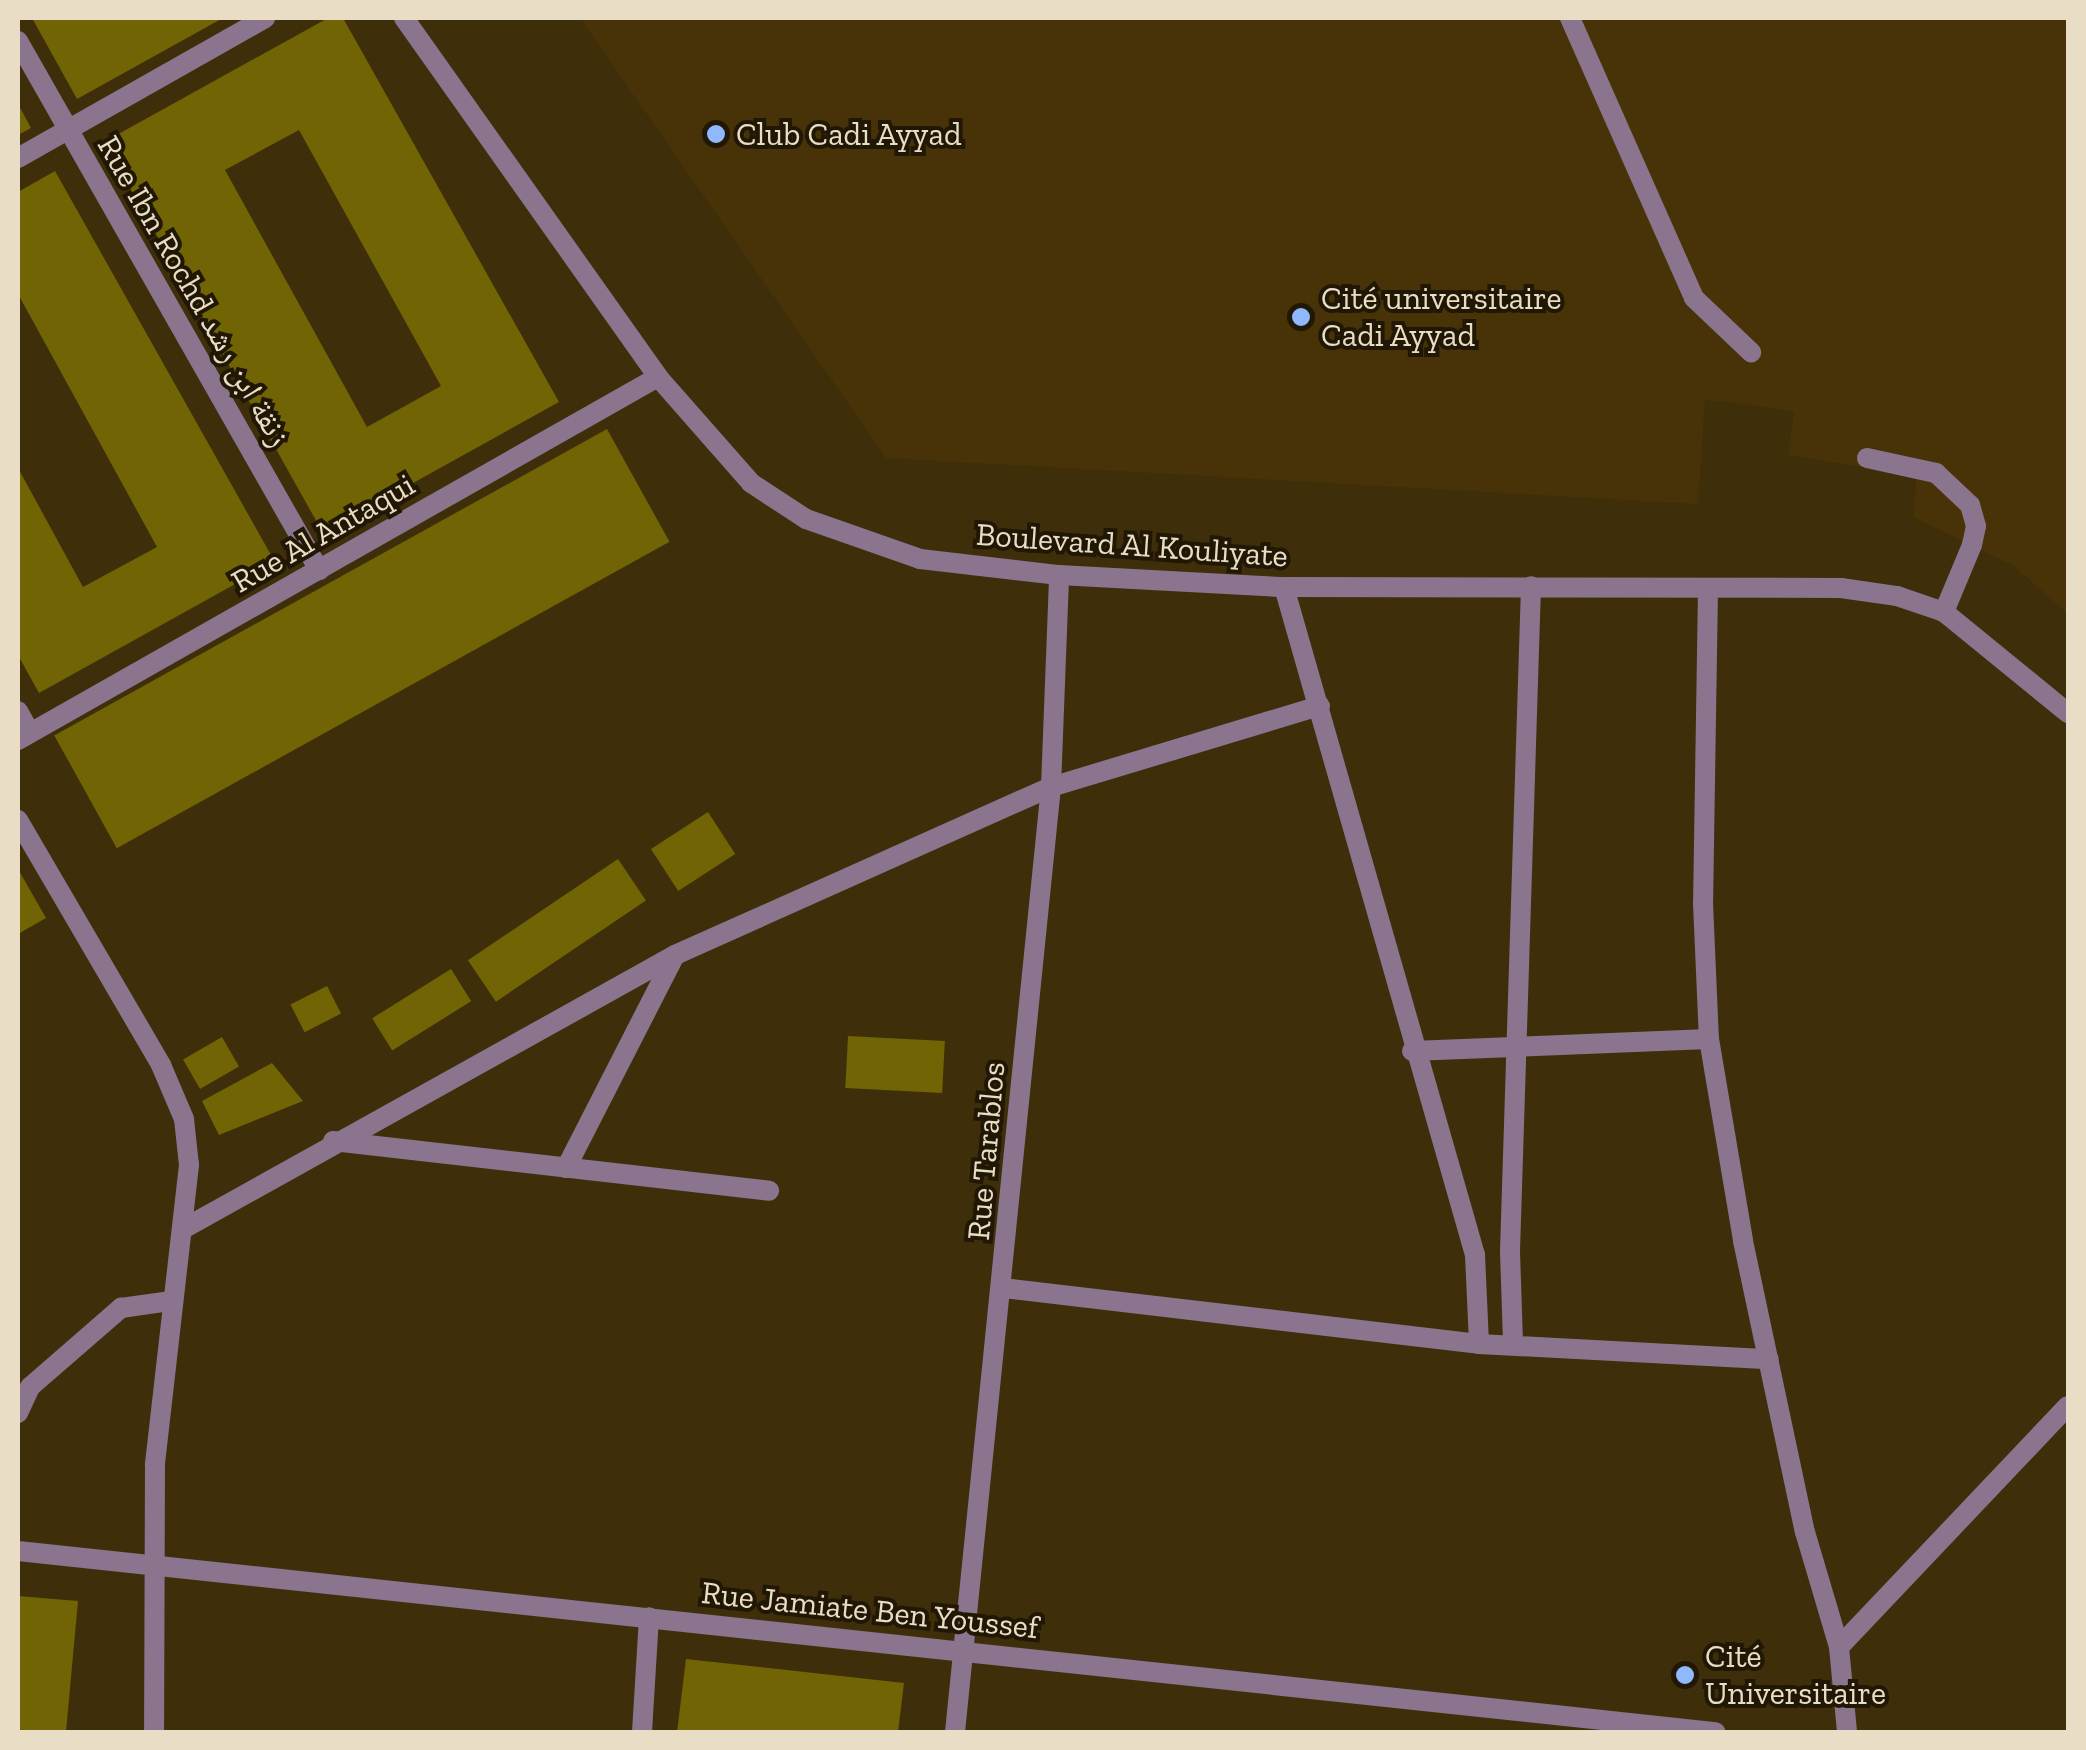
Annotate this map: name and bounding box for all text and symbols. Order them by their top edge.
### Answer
place label: Club Cadi Ayyad [736,115,962,153]
marker: Club Cadi Ayyad [705,123,727,145]
street label: Rue Ibn Rochd زنقة ابن رشد [89,129,299,453]
place label: Cité universitaire Cadi Ayyad [1321,280,1562,355]
marker: Cité universitaire Cadi Ayyad [1290,306,1312,328]
street label: Rue Al Antaqui [224,465,422,601]
street label: Boulevard Al Kouliyate [974,515,1290,575]
street label: Rue Tarablos [959,1060,1013,1242]
street label: Rue Jamiate Ben Youssef [699,1573,1041,1647]
place label: Cité Universitaire [1705,1638,1886,1713]
marker: Cité Universitaire [1674,1664,1696,1686]

